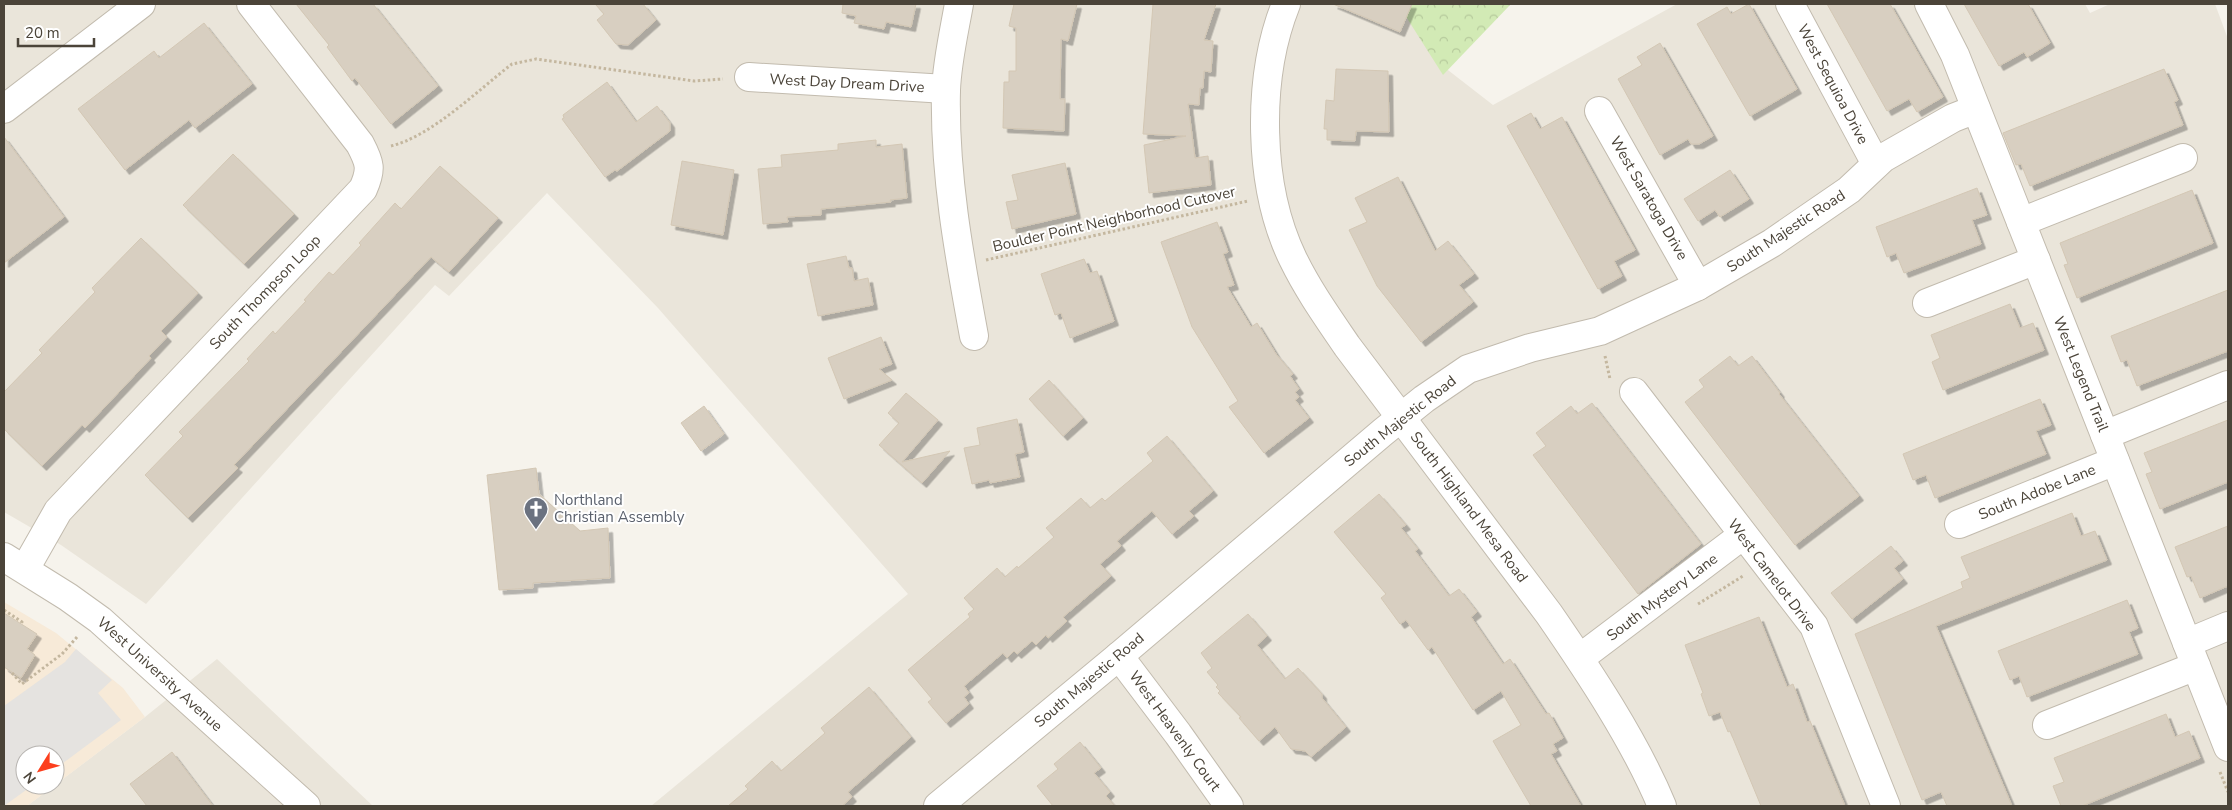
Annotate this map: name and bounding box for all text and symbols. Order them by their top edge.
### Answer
scale bar [18,15,94,47]
street label: West Sequioa Drive [1793,20,1873,148]
text: 20 m [25,23,60,43]
street label: West Day Dream Drive [769,69,925,97]
street label: West Saratoga Drive [1605,132,1693,264]
street label: Boulder Point Neighborhood Cutover [991,181,1238,257]
street label: South Majestic Road [1723,185,1849,277]
street label: South Thompson Loop [205,230,325,354]
street label: West Legend Trail [2049,313,2113,435]
street label: South Majestic Road [1340,371,1460,471]
street label: South Highland Mesa Road [1406,427,1532,587]
street label: South Adobe Lane [1975,459,2099,525]
place label: Northland Christian Assembly [554,490,685,527]
church icon: Northland Christian Assembly [523,496,549,530]
street label: West Camelot Drive [1723,515,1821,635]
street label: South Mystery Lane [1602,549,1722,645]
street label: West University Avenue [93,612,227,736]
street label: South Majestic Road [1030,628,1148,732]
street label: West Heavenly Court [1124,667,1226,796]
north arrow [15,745,65,795]
text: N [19,768,41,787]

